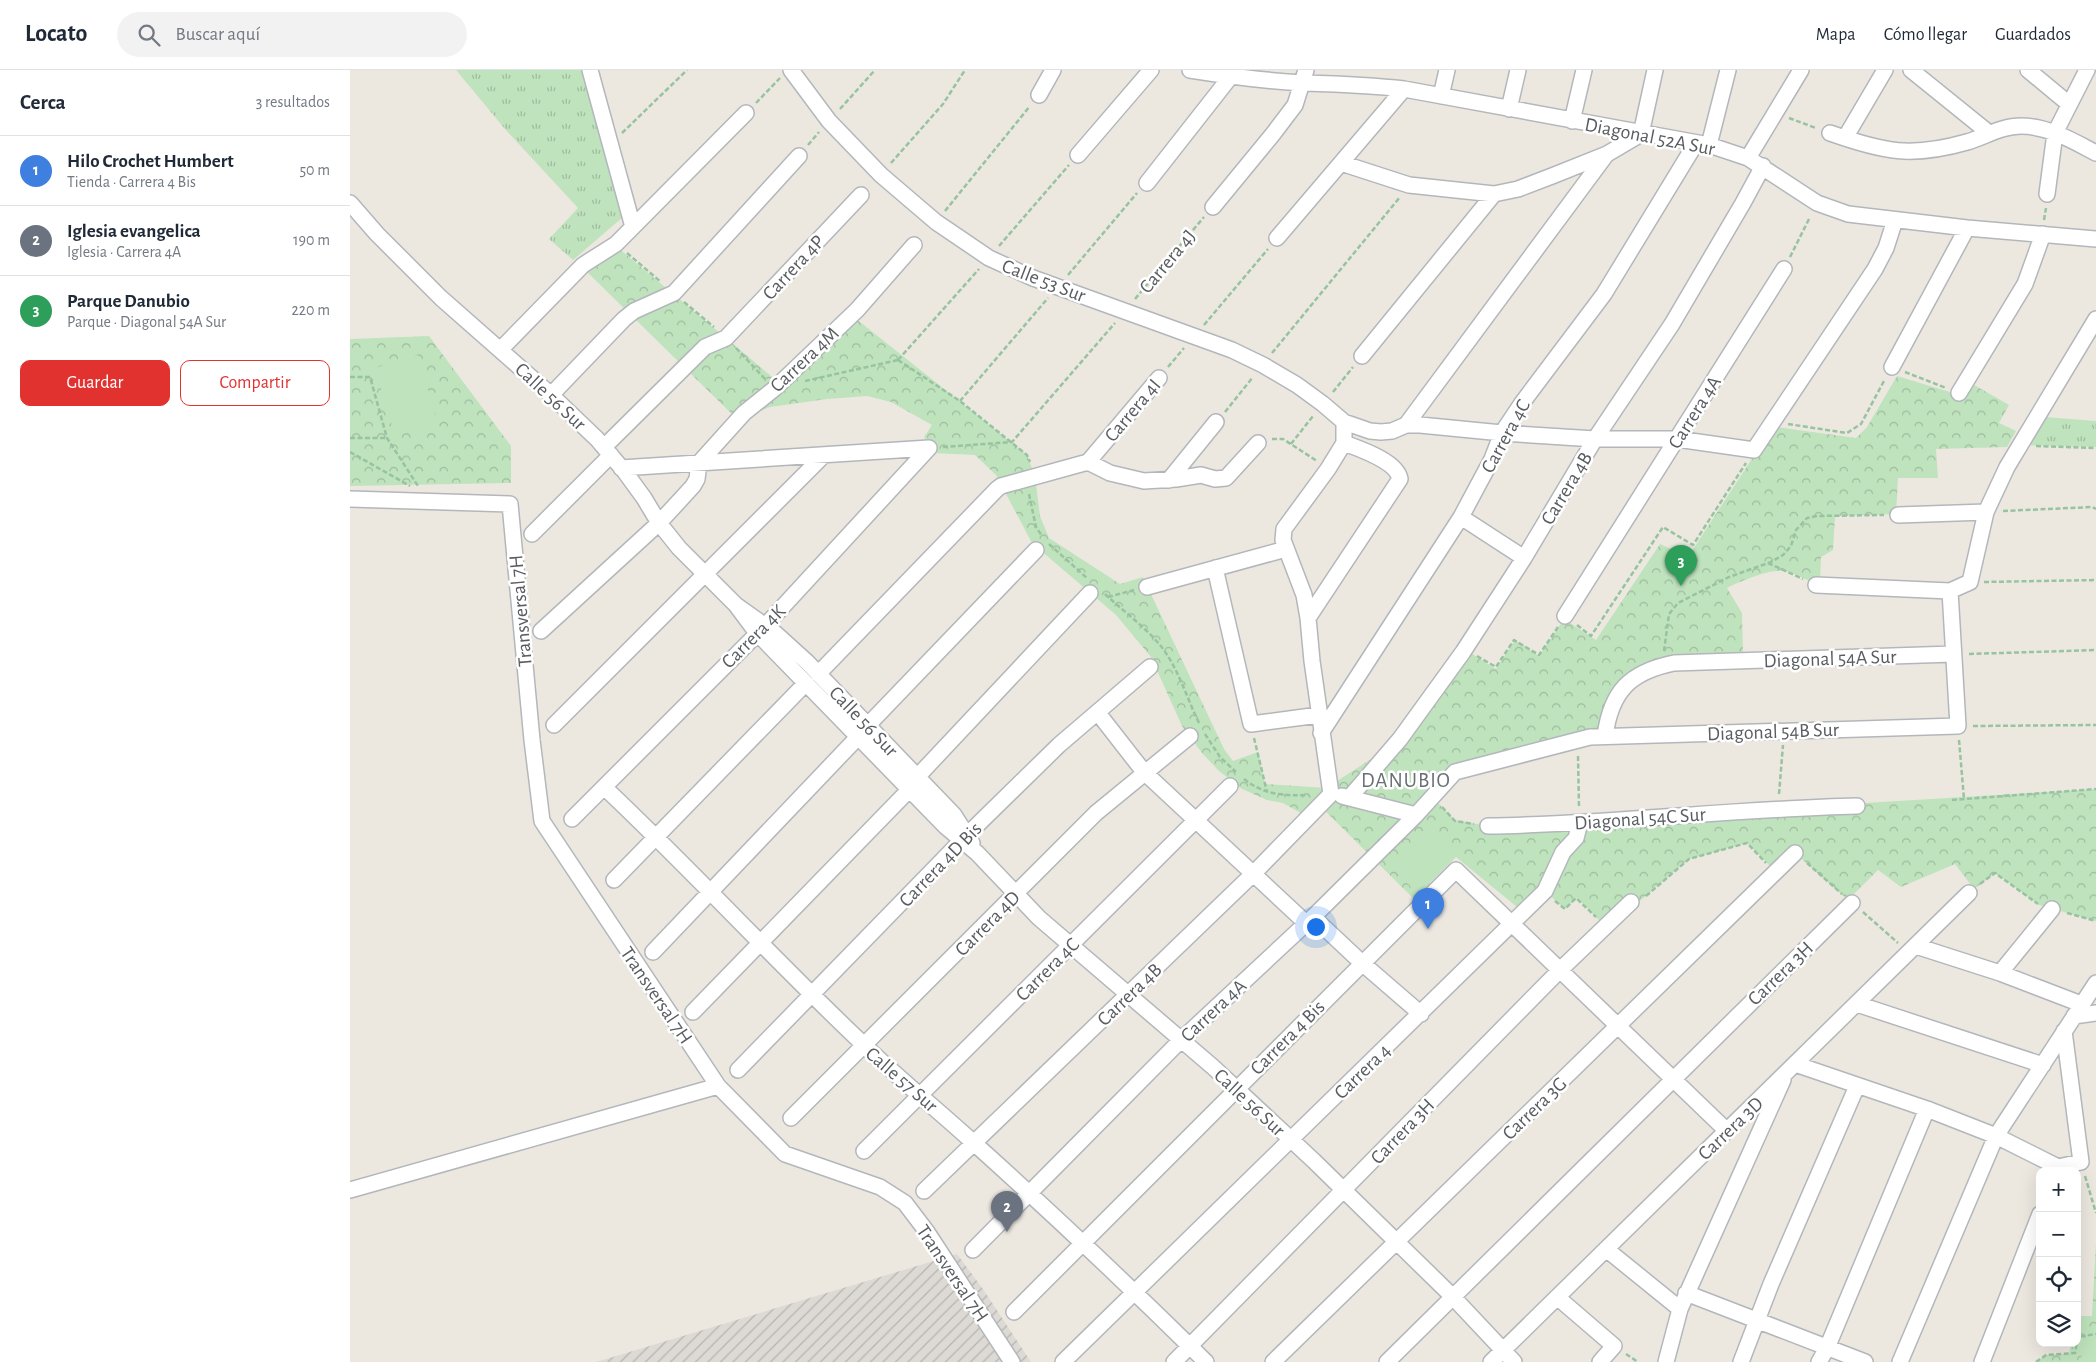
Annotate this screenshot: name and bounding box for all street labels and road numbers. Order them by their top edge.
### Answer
street label: Diagonal 52A Sur [1583,115,1717,160]
street label: Carrera 4J [1136,226,1200,297]
street label: Carrera 4P [759,231,828,304]
street label: Calle 53 Sur [999,256,1089,306]
street label: Carrera 4M [766,323,843,396]
street label: Calle 56 Sur [511,359,590,435]
street label: Carrera 4A [1665,372,1725,452]
street label: Carrera 4I [1101,375,1165,446]
street label: Carrera 4C [1478,396,1534,476]
street label: Carrera 4B [1537,449,1596,528]
street label: Transversal 7H [506,554,536,668]
street label: Carrera 4K [718,601,789,672]
street label: Diagonal 54A Sur [1763,647,1897,671]
street label: Calle 56 Sur [825,683,902,761]
street label: Diagonal 54B Sur [1707,720,1840,744]
street label: Diagonal 54C Sur [1574,804,1707,834]
street label: Carrera 4D Bis [896,818,986,911]
street label: Carrera 4D [951,887,1024,960]
street label: Carrera 4C [1012,934,1083,1005]
street label: Carrera 3H [1744,938,1817,1009]
street label: Transversal 7H [616,943,696,1048]
street label: Carrera 4B [1094,959,1166,1030]
street label: Carrera 4A [1177,975,1251,1046]
street label: Carrera 4 Bis [1247,997,1329,1079]
street label: Carrera 4 [1331,1040,1395,1103]
street label: Calle 57 Sur [862,1043,941,1116]
street label: Calle 56 Sur [1210,1065,1289,1141]
street label: Carrera 3G [1499,1074,1571,1144]
street label: Carrera 3D [1694,1093,1767,1164]
street label: Carrera 3H [1367,1095,1438,1168]
street label: Transversal 7H [912,1221,992,1326]

